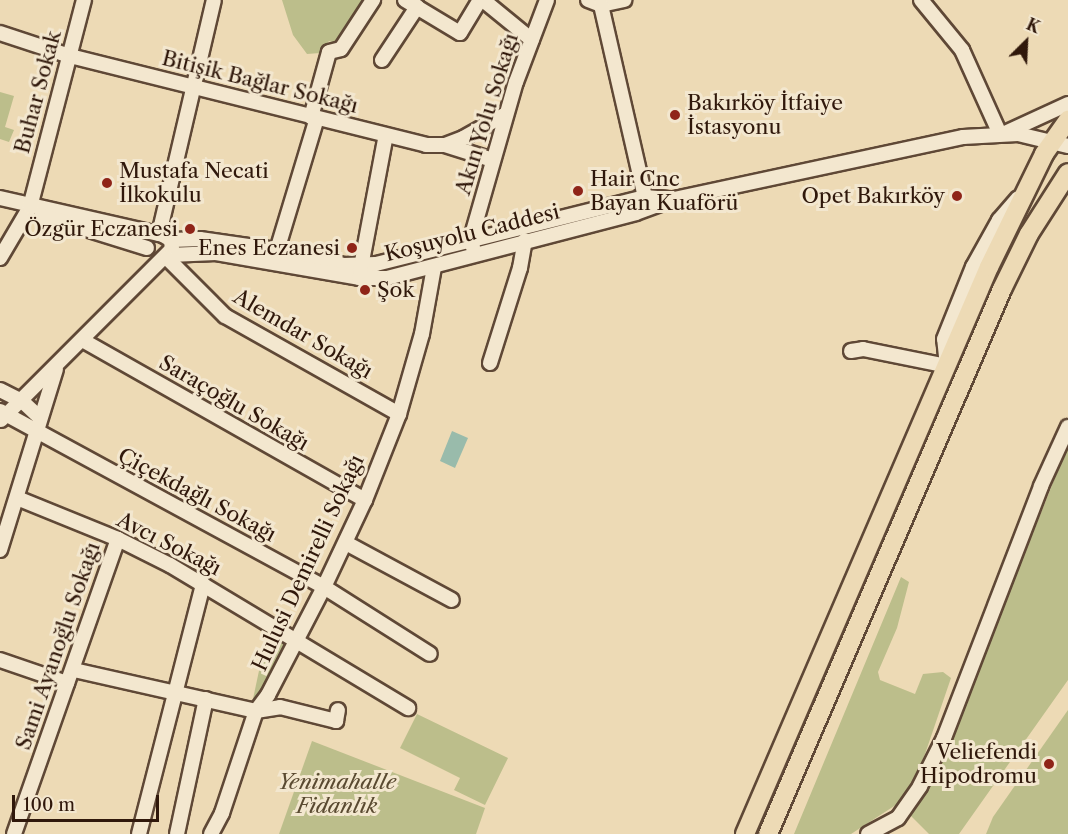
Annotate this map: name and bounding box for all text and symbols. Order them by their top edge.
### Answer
north arrow [996,12,1056,72]
text: K [1023,14,1043,37]
street label: Buhar Sokak [9,28,67,156]
street label: Akın Yolu Sokağı [450,30,524,198]
street label: Bitişik Bağlar Sokağı [159,45,361,119]
place label: Bakırköy İtfaiye İstasyonu [687,90,844,140]
marker: Bakırköy İtfaiye İstasyonu [668,108,682,122]
place label: Mustafa Necati İlkokulu [119,158,269,208]
place label: Hair Cnc Bayan Kuaförü [590,166,738,216]
marker: Mustafa Necati İlkokulu [100,176,114,190]
place label: Opet Bakırköy [801,183,945,209]
marker: Hair Cnc Bayan Kuaförü [571,184,585,198]
marker: Opet Bakırköy [950,189,964,203]
street label: Koşuyolu Caddesi [382,199,562,267]
place label: Özgür Eczanesi [24,216,178,242]
marker: Özgür Eczanesi [183,222,197,236]
place label: Enes Eczanesi [198,235,340,261]
marker: Enes Eczanesi [345,241,359,255]
place label: Şok [377,277,415,303]
marker: Şok [358,283,372,297]
street label: Alemdar Sokağı [229,284,377,384]
street label: Saraçoğlu Sokağı [155,350,313,456]
street label: Çiçekdağlı Sokağı [114,443,280,547]
street label: Hulusi Demirelli Sokağı [247,451,369,675]
street label: Avcı Sokağı [113,507,225,581]
street label: Sami Ayanoğlu Sokağı [10,539,106,753]
place label: Veliefendi Hipodromu [920,739,1037,789]
marker: Veliefendi Hipodromu [1042,757,1056,771]
park label: Yenimahalle Fidanlık [278,769,396,819]
scale bar [15,783,162,821]
text: 100 m [23,794,75,816]

